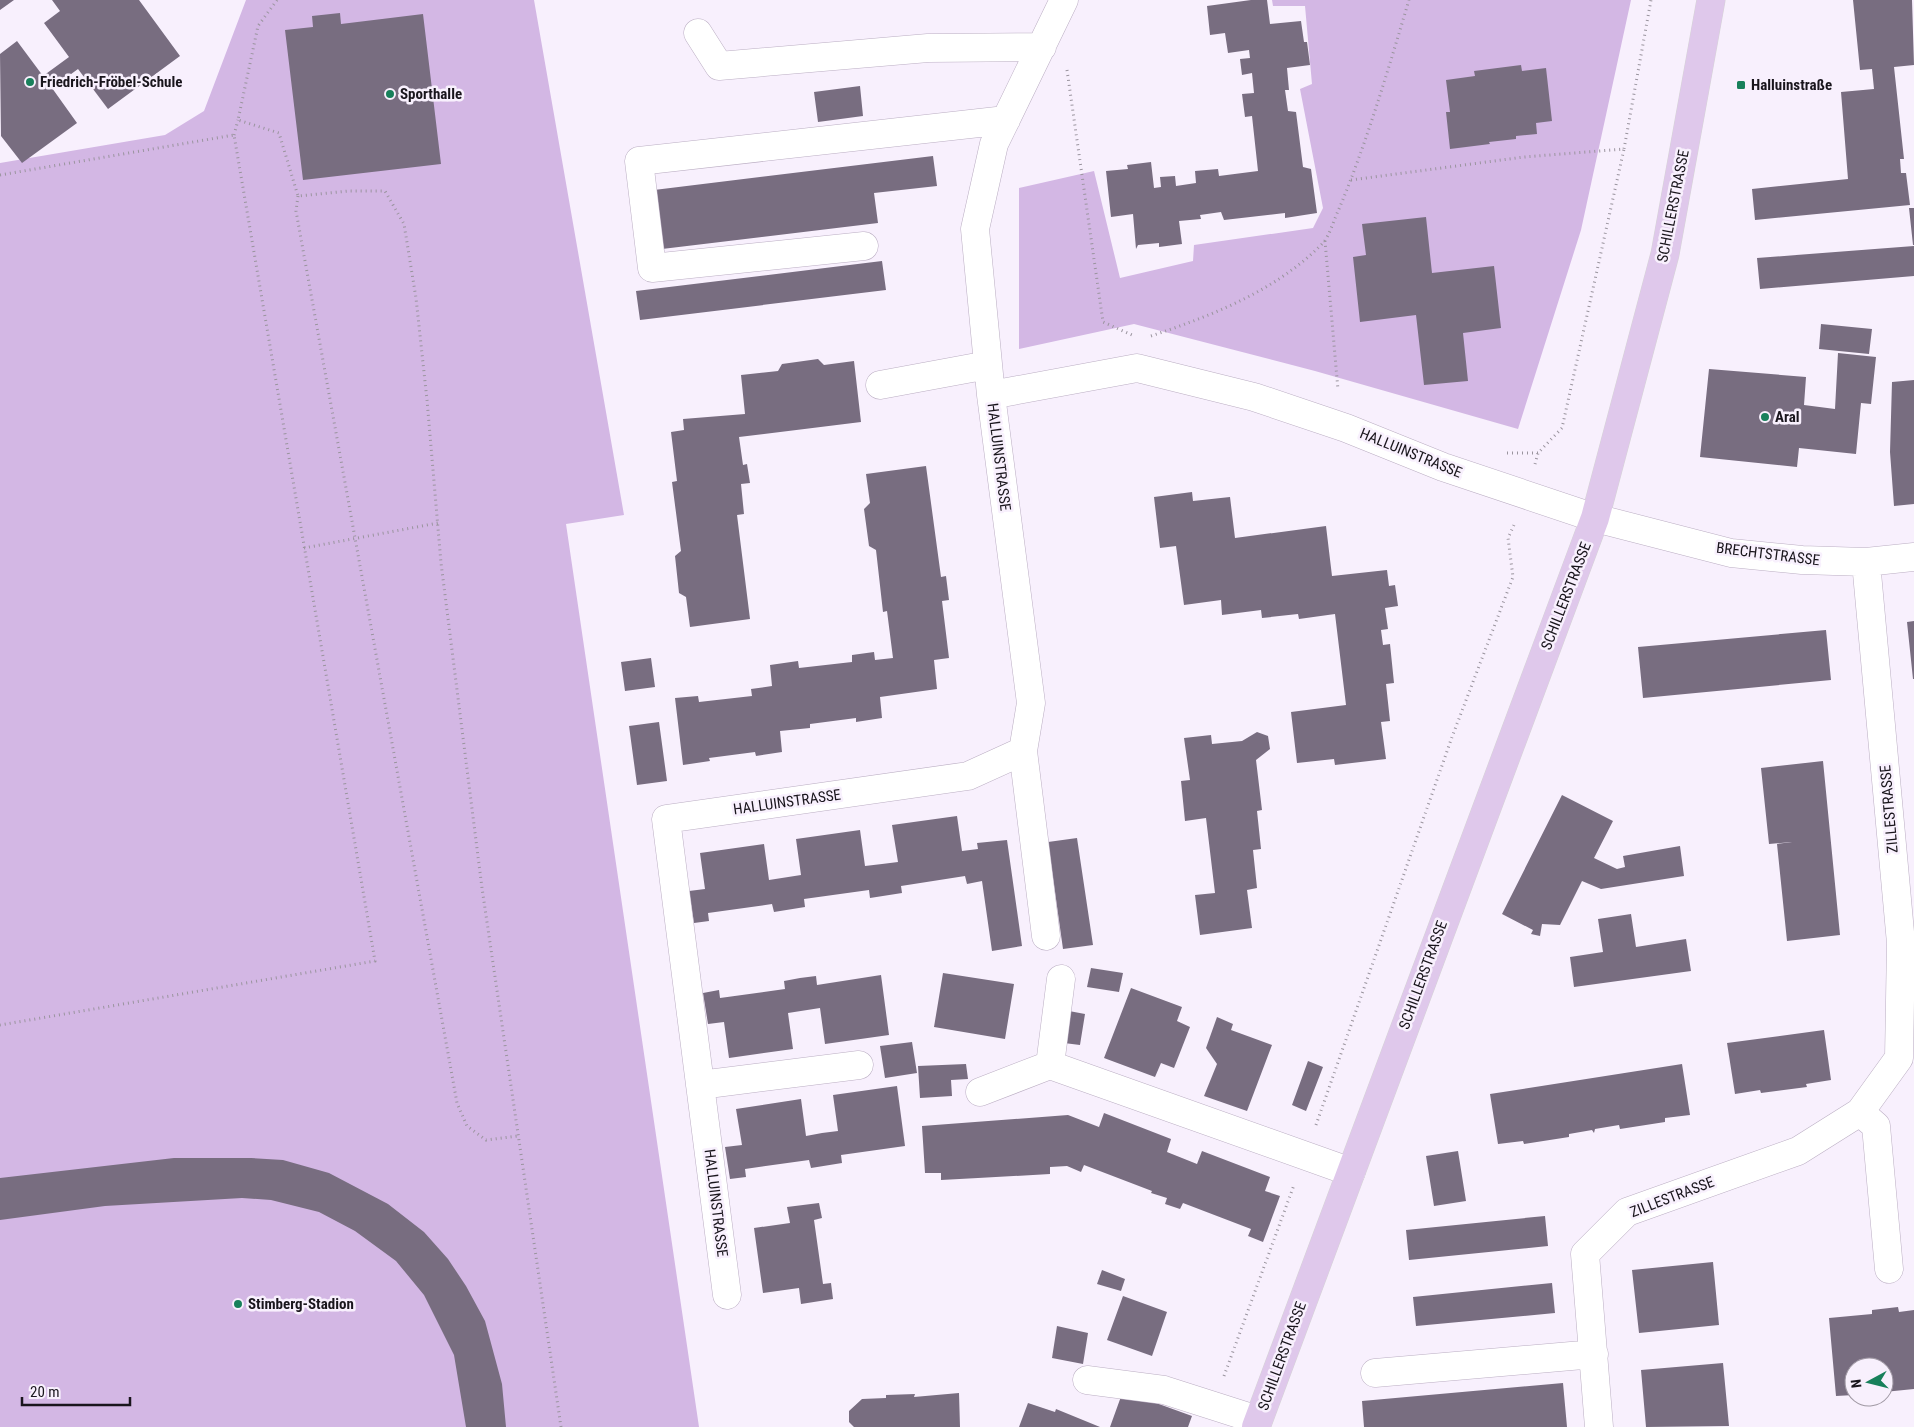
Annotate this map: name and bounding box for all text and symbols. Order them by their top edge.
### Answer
place label: Friedrich-Fröbel-Schule [40,73,182,91]
marker: Friedrich-Fröbel-Schule [24,76,36,88]
place label: Halluinstraße [1751,76,1832,94]
marker: Halluinstraße [1735,79,1747,91]
place label: Sporthalle [400,85,462,103]
marker: Sporthalle [384,88,396,100]
street label: SCHILLERSTRASSE [1653,148,1693,264]
street label: HALLUINSTRASSE [983,402,1015,512]
place label: Aral [1775,408,1800,426]
marker: Aral [1759,411,1771,423]
street label: HALLUINSTRASSE [1357,424,1465,482]
street label: SCHILLERSTRASSE [1537,539,1595,653]
street label: BRECHTSTRASSE [1715,539,1821,569]
street label: ZILLESTRASSE [1876,764,1902,854]
street label: HALLUINSTRASSE [732,786,842,818]
street label: SCHILLERSTRASSE [1395,918,1451,1032]
street label: HALLUINSTRASSE [700,1148,732,1258]
street label: ZILLESTRASSE [1627,1173,1717,1221]
place label: Stimberg-Stadion [248,1295,354,1313]
marker: Stimberg-Stadion [232,1298,244,1310]
street label: SCHILLERSTRASSE [1254,1299,1310,1413]
north arrow [1844,1357,1894,1407]
scale bar [22,1374,130,1406]
text: N [1848,1378,1865,1389]
text: 20 m [30,1383,60,1401]

